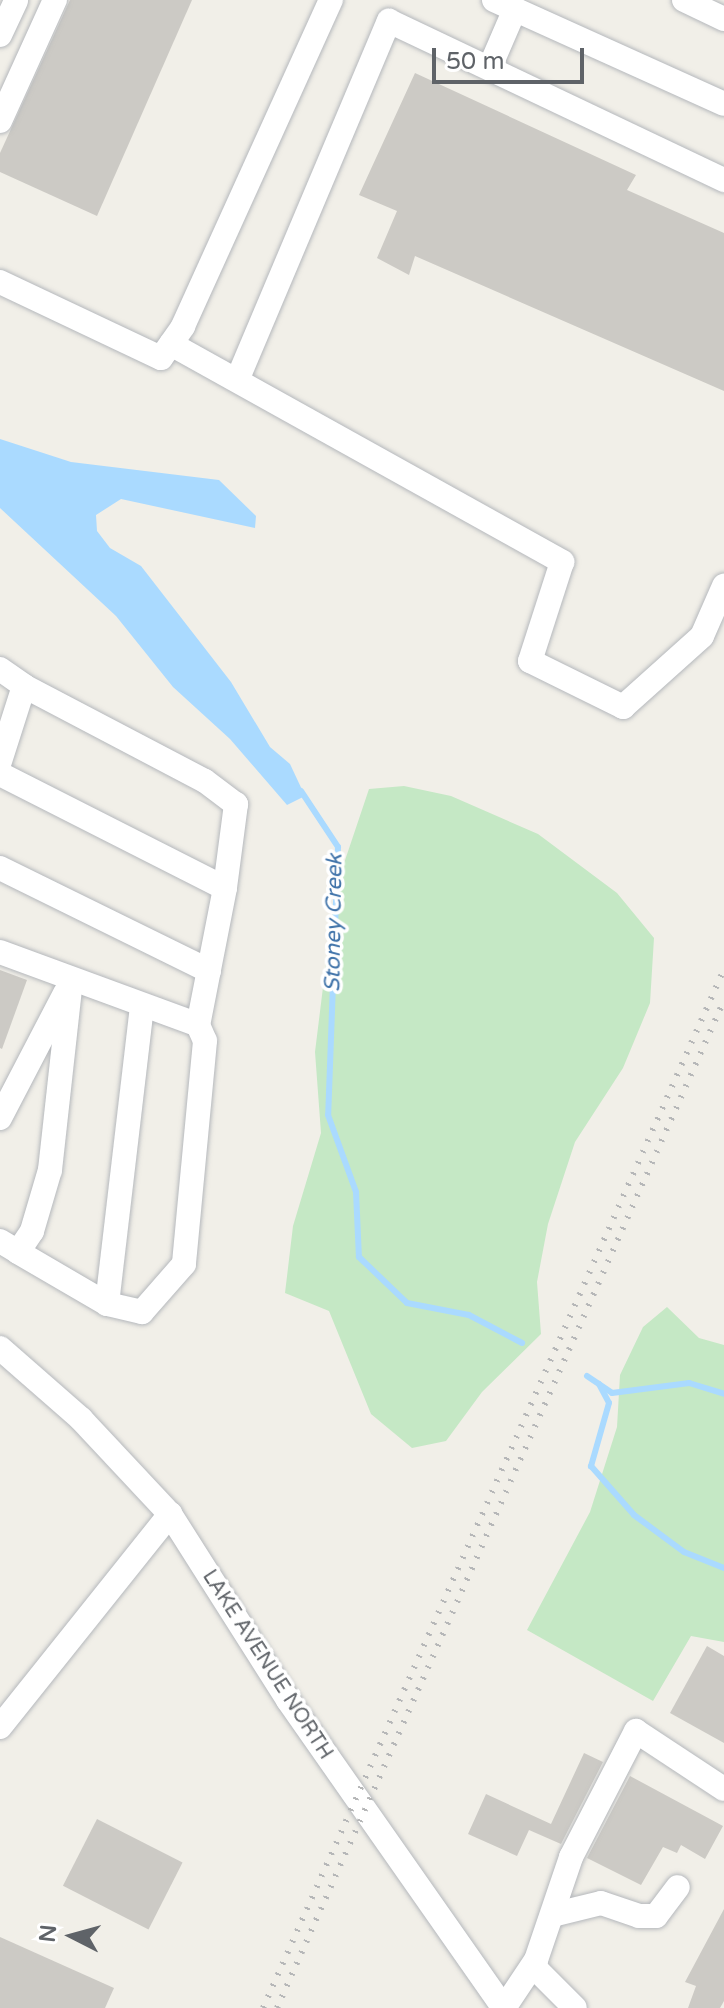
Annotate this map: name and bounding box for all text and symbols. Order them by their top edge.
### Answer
scale bar [436,32,588,82]
text: 50 m [446,47,504,76]
water label: Stoney Creek [320,854,348,992]
street label: LAKE AVENUE NORTH [197,1566,337,1764]
north arrow [32,1896,112,1976]
text: N [34,1923,62,1944]

